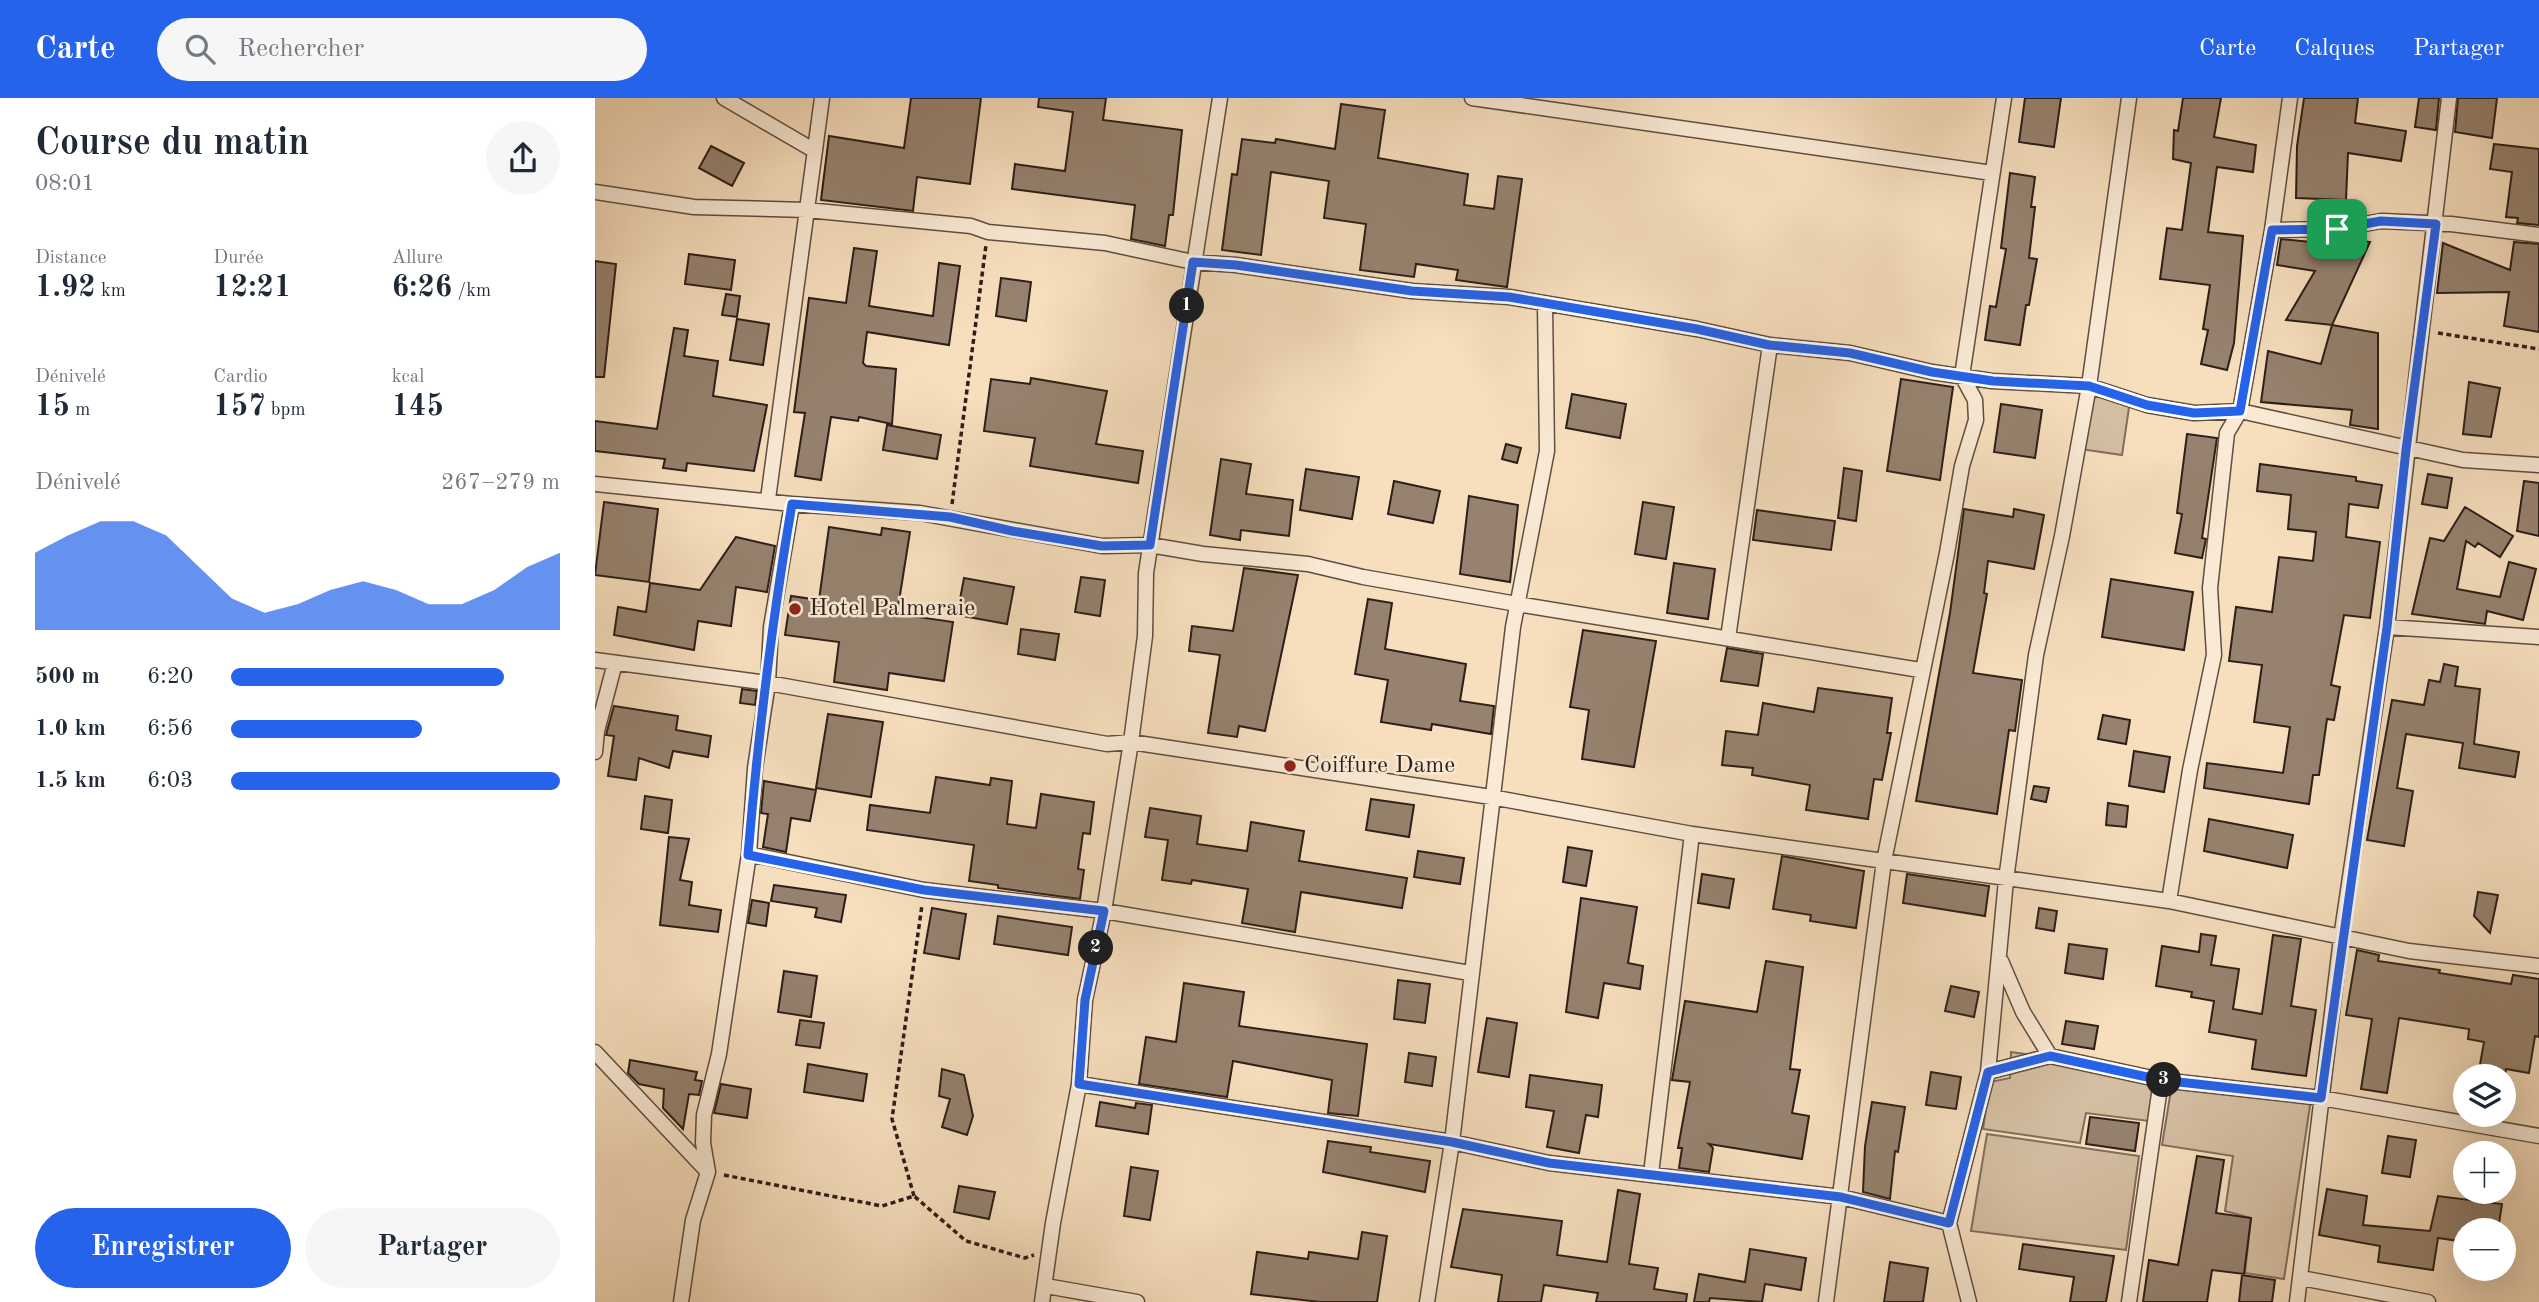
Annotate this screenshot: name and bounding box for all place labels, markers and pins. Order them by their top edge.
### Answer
pin [2307,199,2367,259]
pin: 1 [1169,288,1205,324]
place label: Hotel Palmeraie [809,597,975,621]
marker: Hotel Palmeraie [787,601,803,617]
place label: Coiffure Dame [1304,754,1455,778]
marker: Coiffure Dame [1282,758,1298,774]
pin: 2 [1079,930,1113,966]
pin: 3 [2147,1062,2181,1098]

